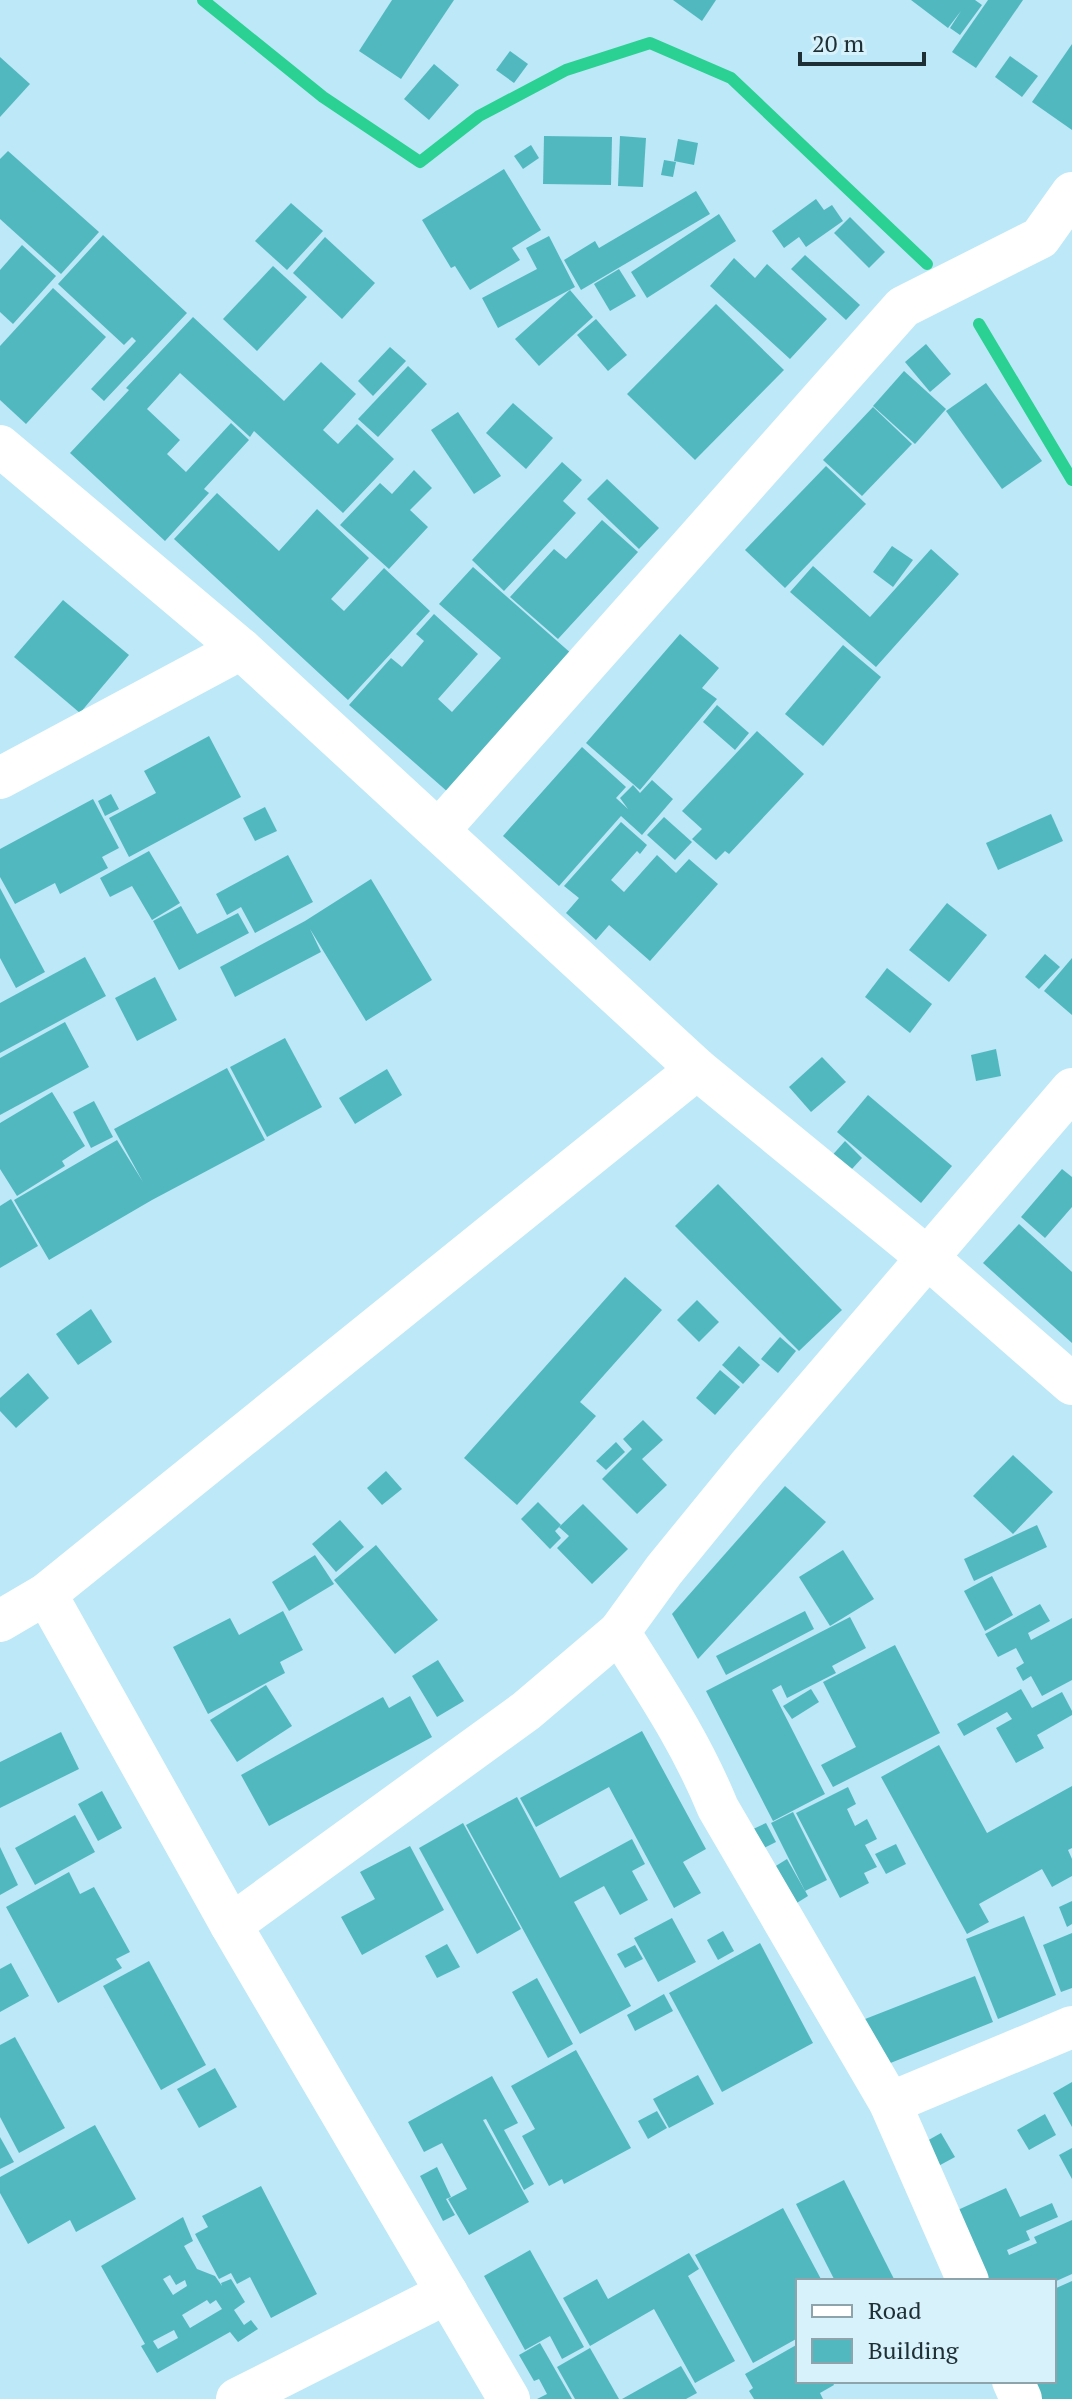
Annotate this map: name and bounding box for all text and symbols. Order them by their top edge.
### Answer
scale bar [800,16,924,66]
text: 20 m [812,27,864,59]
legend [796,2279,1056,2383]
text: Road [868,2294,922,2326]
text: Building [868,2334,959,2366]

